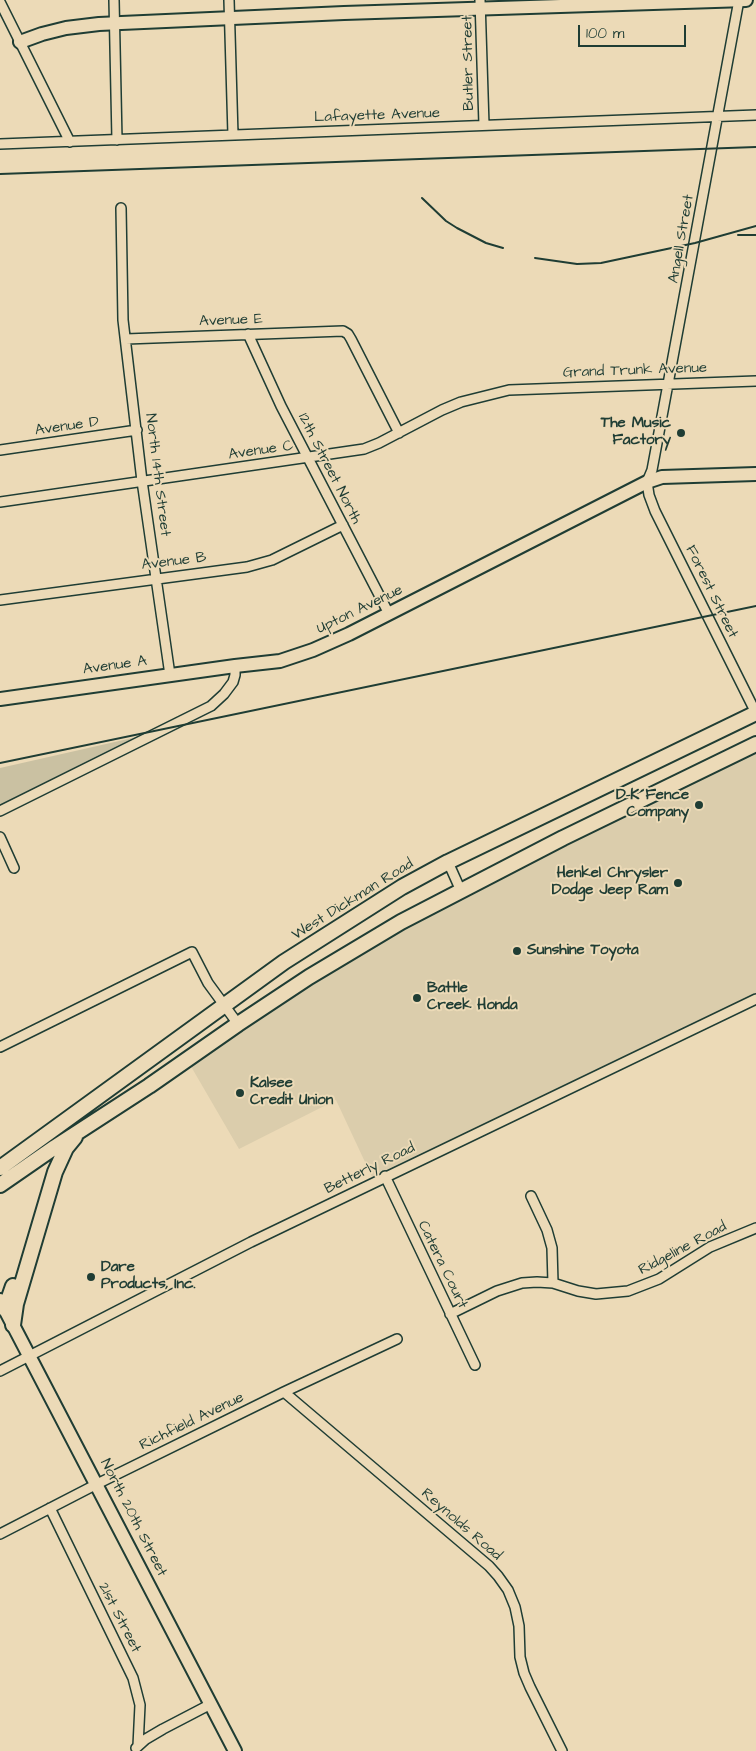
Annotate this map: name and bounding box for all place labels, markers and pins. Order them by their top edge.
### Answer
place label: The Music Factory [601,415,671,450]
marker: The Music Factory [675,427,687,439]
place label: D-K Fence Company [616,787,689,822]
marker: D-K Fence Company [693,799,705,811]
place label: Henkel Chrysler Dodge Jeep Ram [552,865,668,900]
marker: Henkel Chrysler Dodge Jeep Ram [672,877,684,889]
place label: Sunshine Toyota [527,942,639,960]
marker: Sunshine Toyota [511,945,523,957]
place label: Battle Creek Honda [427,980,518,1015]
marker: Battle Creek Honda [411,992,423,1004]
place label: Kalsee Credit Union [250,1075,333,1110]
marker: Kalsee Credit Union [234,1087,246,1099]
place label: Dare Products, Inc. [101,1259,196,1294]
marker: Dare Products, Inc. [85,1271,97,1283]

